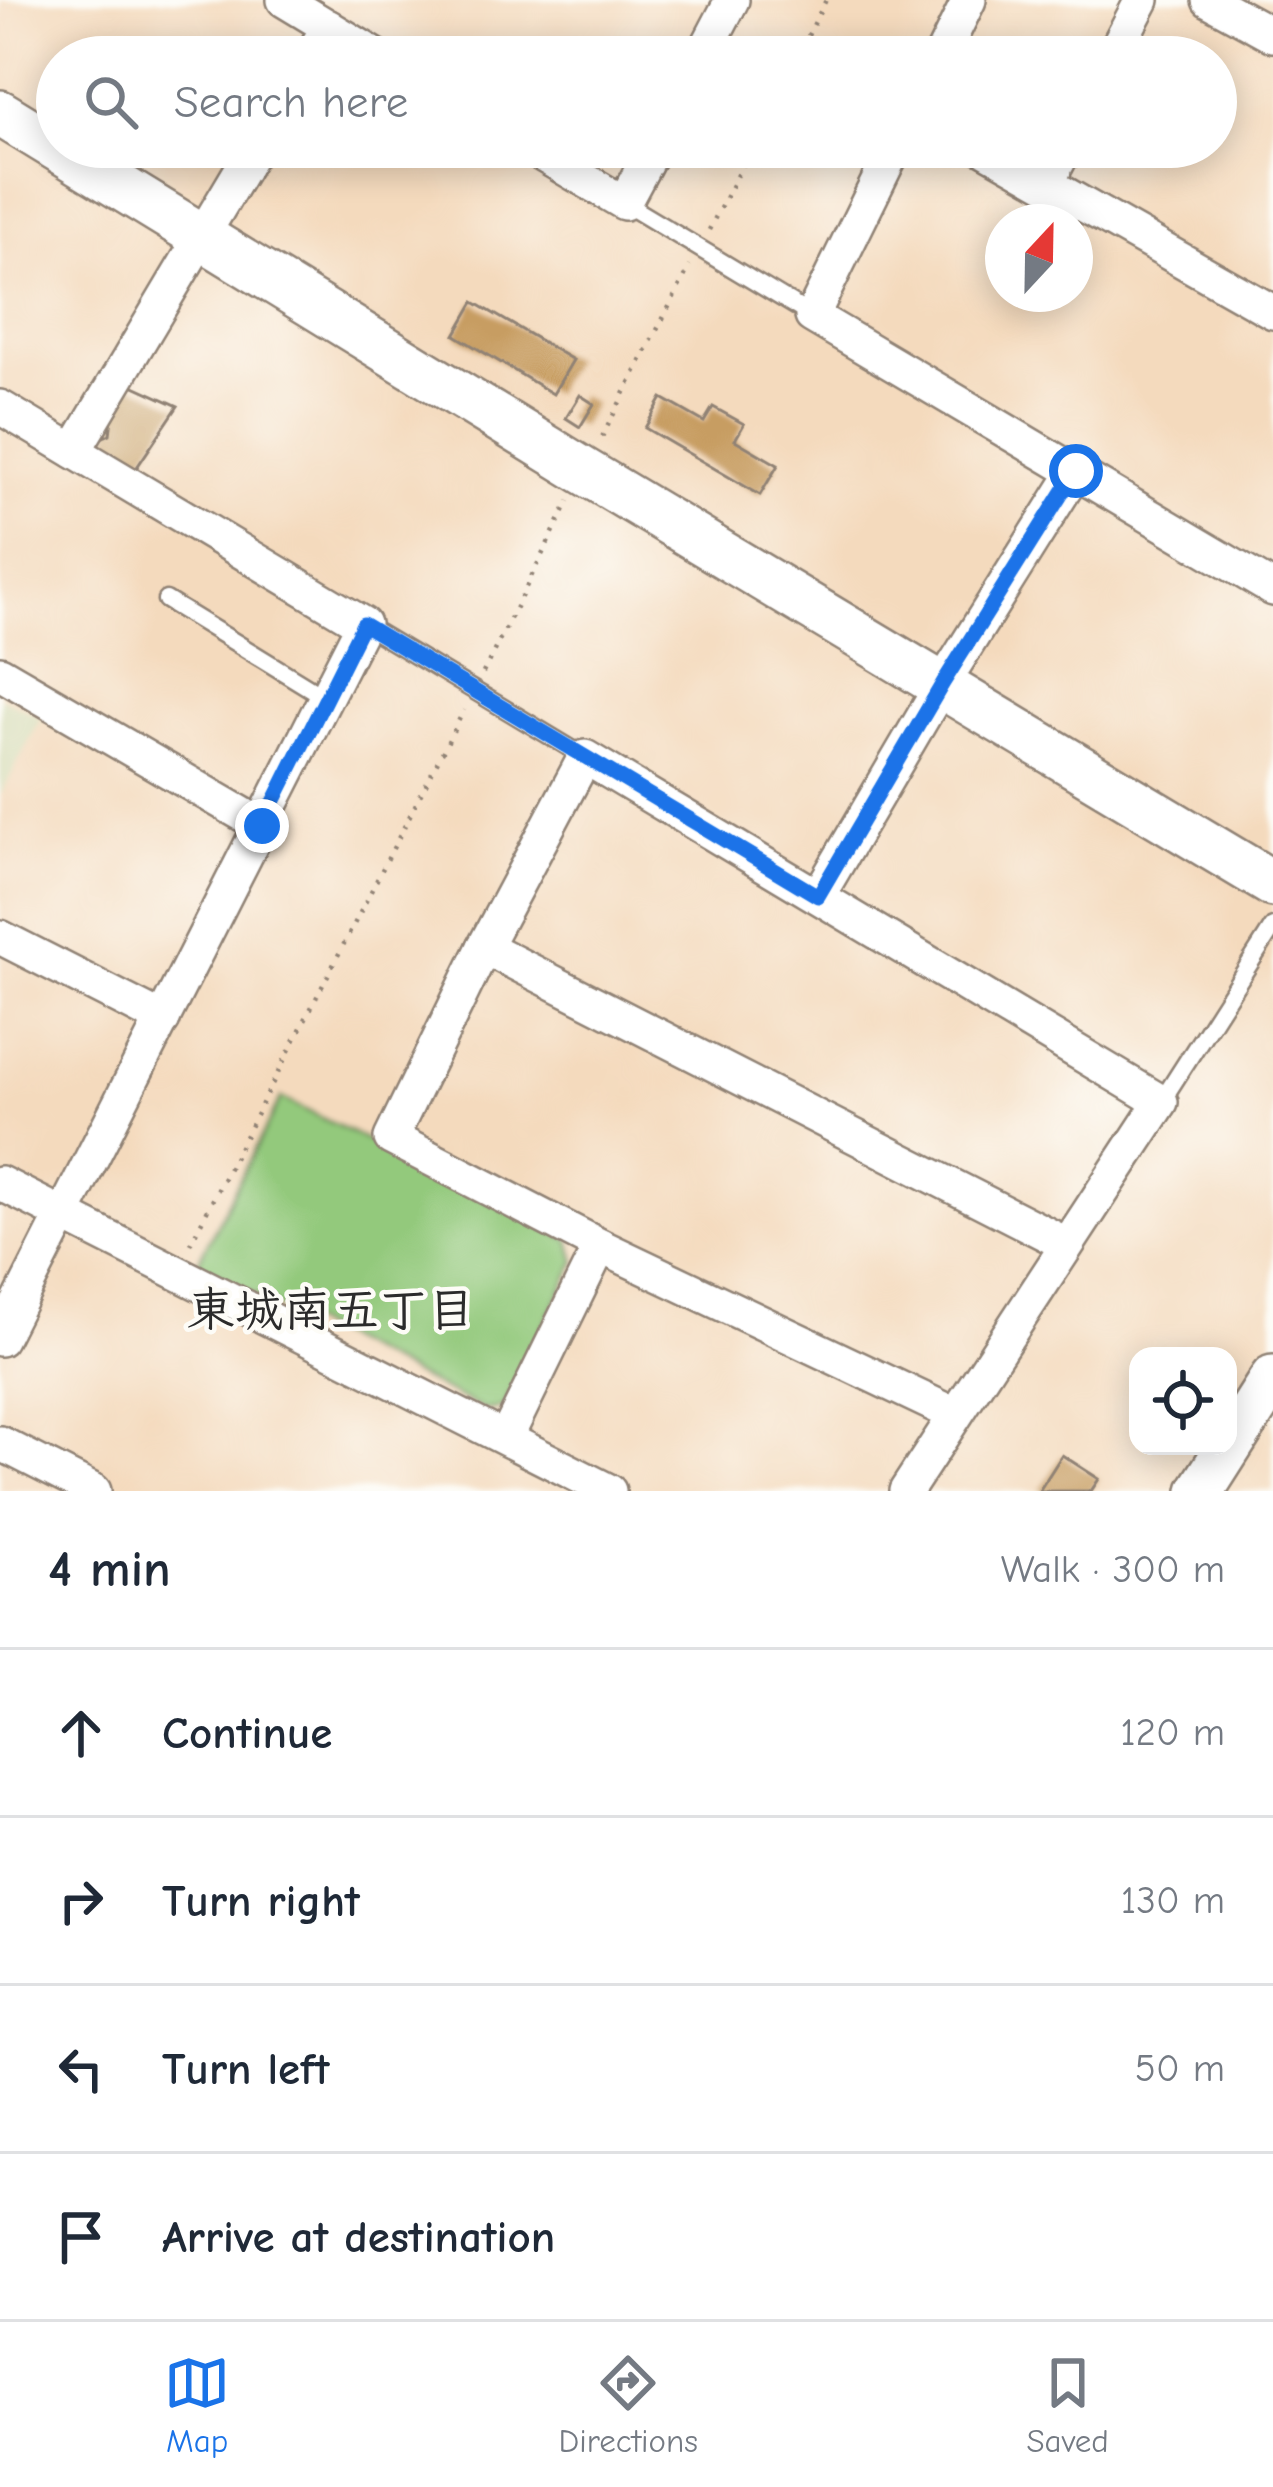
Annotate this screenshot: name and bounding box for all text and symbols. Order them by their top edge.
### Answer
search box [36,36,1237,168]
icon: search [78,69,144,135]
text: Search here [174,76,408,128]
north arrow [985,204,1093,312]
route start [1049,444,1103,498]
route end [235,799,289,853]
district label: 東城南五丁目 [187,1283,475,1338]
map controls [1129,1347,1237,1455]
button: locate [1129,1347,1237,1455]
text: 4 min [48,1540,171,1599]
text: Walk · 300 m [1001,1547,1225,1592]
icon: ahead [48,1700,114,1766]
text: Continue [162,1707,332,1759]
text: 120 m [1120,1710,1225,1755]
icon: right [48,1868,114,1934]
text: Turn right [162,1875,360,1927]
text: 130 m [1121,1878,1225,1923]
icon: left [48,2036,114,2102]
text: Turn left [162,2043,329,2095]
text: 50 m [1135,2046,1225,2091]
icon: arrive [48,2204,114,2270]
text: Arrive at destination [162,2211,555,2263]
tab: Map [164,2350,230,2460]
tab: Directions [559,2350,698,2460]
tab: Saved [1026,2350,1109,2460]

